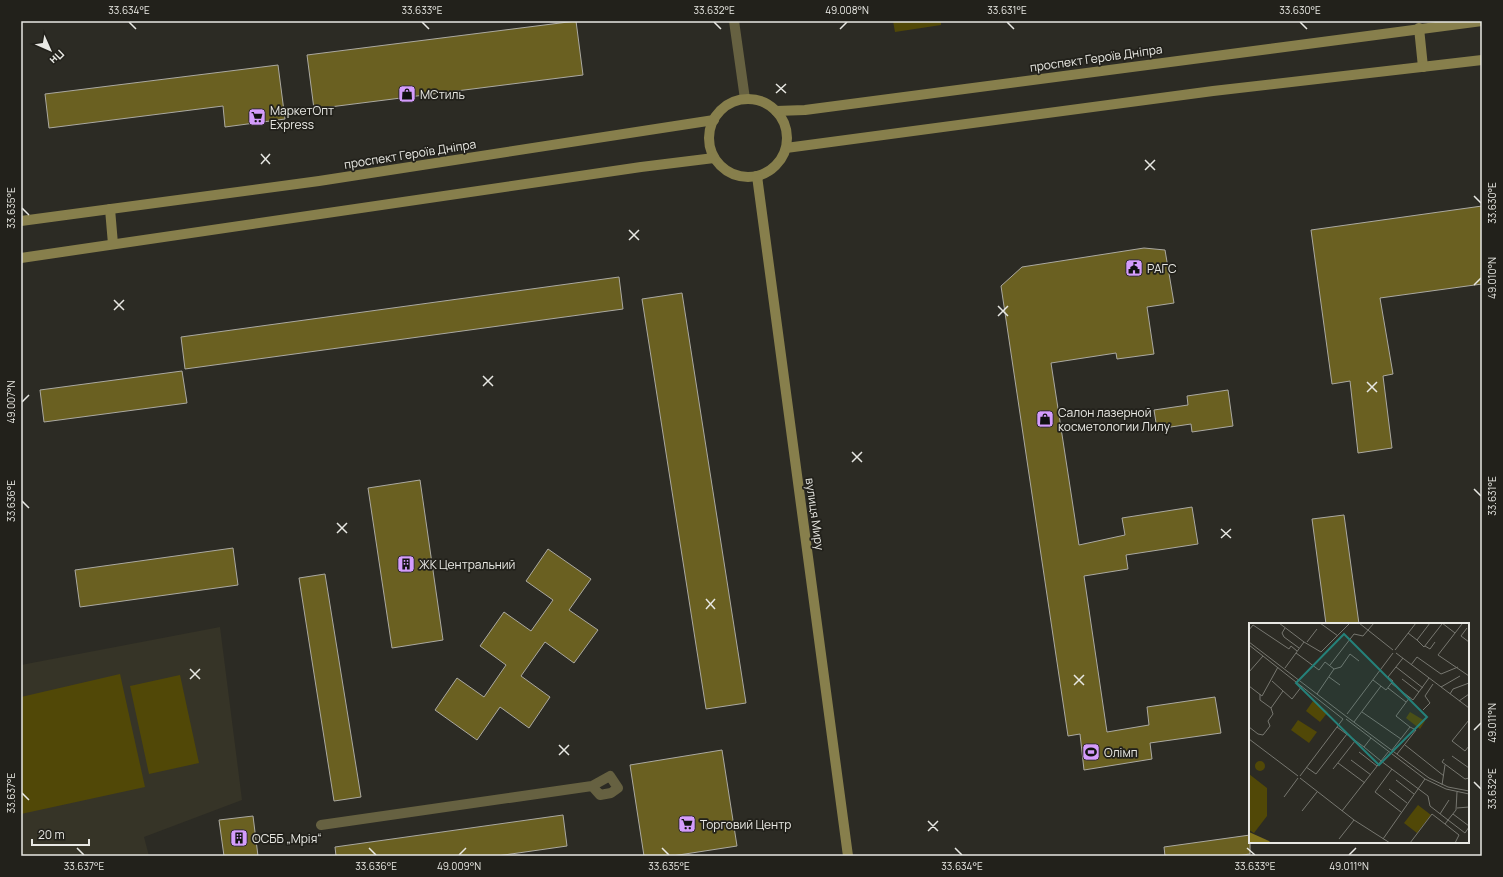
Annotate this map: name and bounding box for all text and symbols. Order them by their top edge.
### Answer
text: 33.634°E [108,3,150,17]
text: 33.633°E [401,3,443,17]
text: 33.632°E [693,3,735,17]
text: 49.008°N [825,3,869,17]
text: 33.631°E [987,3,1027,17]
text: 33.630°E [1279,3,1321,17]
north arrow [30,30,70,70]
street label: проспект Героїв Дніпра [1029,40,1163,76]
text: Пн [47,47,68,68]
shop icon: МСтиль [397,84,417,104]
place label: МСтиль [420,86,465,103]
place label: МаркетОпт Express [270,102,334,133]
supermarket icon: МаркетОпт Express [247,107,267,127]
street label: проспект Героїв Дніпра [343,135,477,173]
text: 33.630°E [1485,182,1499,224]
text: 33.635°E [4,187,18,229]
text: 49.010°N [1485,257,1499,299]
public building icon: РАГС [1124,258,1144,278]
place label: РАГС [1147,260,1177,277]
text: 49.007°N [4,380,18,423]
place label: Салон лазерной косметологии Лилу [1058,404,1171,435]
shop icon: Салон лазерной косметологии Лилу [1035,409,1055,429]
text: 33.631°E [1485,476,1499,516]
street label: вулиця Миру [802,477,829,552]
text: 33.636°E [4,480,18,522]
building icon: ЖК Центральний [396,554,416,574]
place label: ЖК Центральний [419,556,515,573]
inset map [1249,623,1469,843]
text: 49.011°N [1485,703,1499,743]
sports icon: Олімп [1081,742,1101,762]
place label: Олімп [1104,744,1138,761]
text: 33.632°E [1485,768,1499,810]
text: 33.637°E [4,772,18,813]
supermarket icon: Торговий Центр [677,814,697,834]
place label: Торговий Центр [700,816,791,833]
scale bar [32,821,89,847]
text: 20 m [38,826,65,843]
building icon: ОСББ „Мрія“ [229,828,249,848]
place label: ОСББ „Мрія“ [252,830,322,847]
text: 33.637°E [64,859,105,873]
text: 33.636°E [355,859,397,873]
text: 49.009°N [437,859,481,873]
text: 33.635°E [648,859,690,873]
text: 33.634°E [941,859,983,873]
text: 33.633°E [1234,859,1276,873]
text: 49.011°N [1329,859,1369,873]

